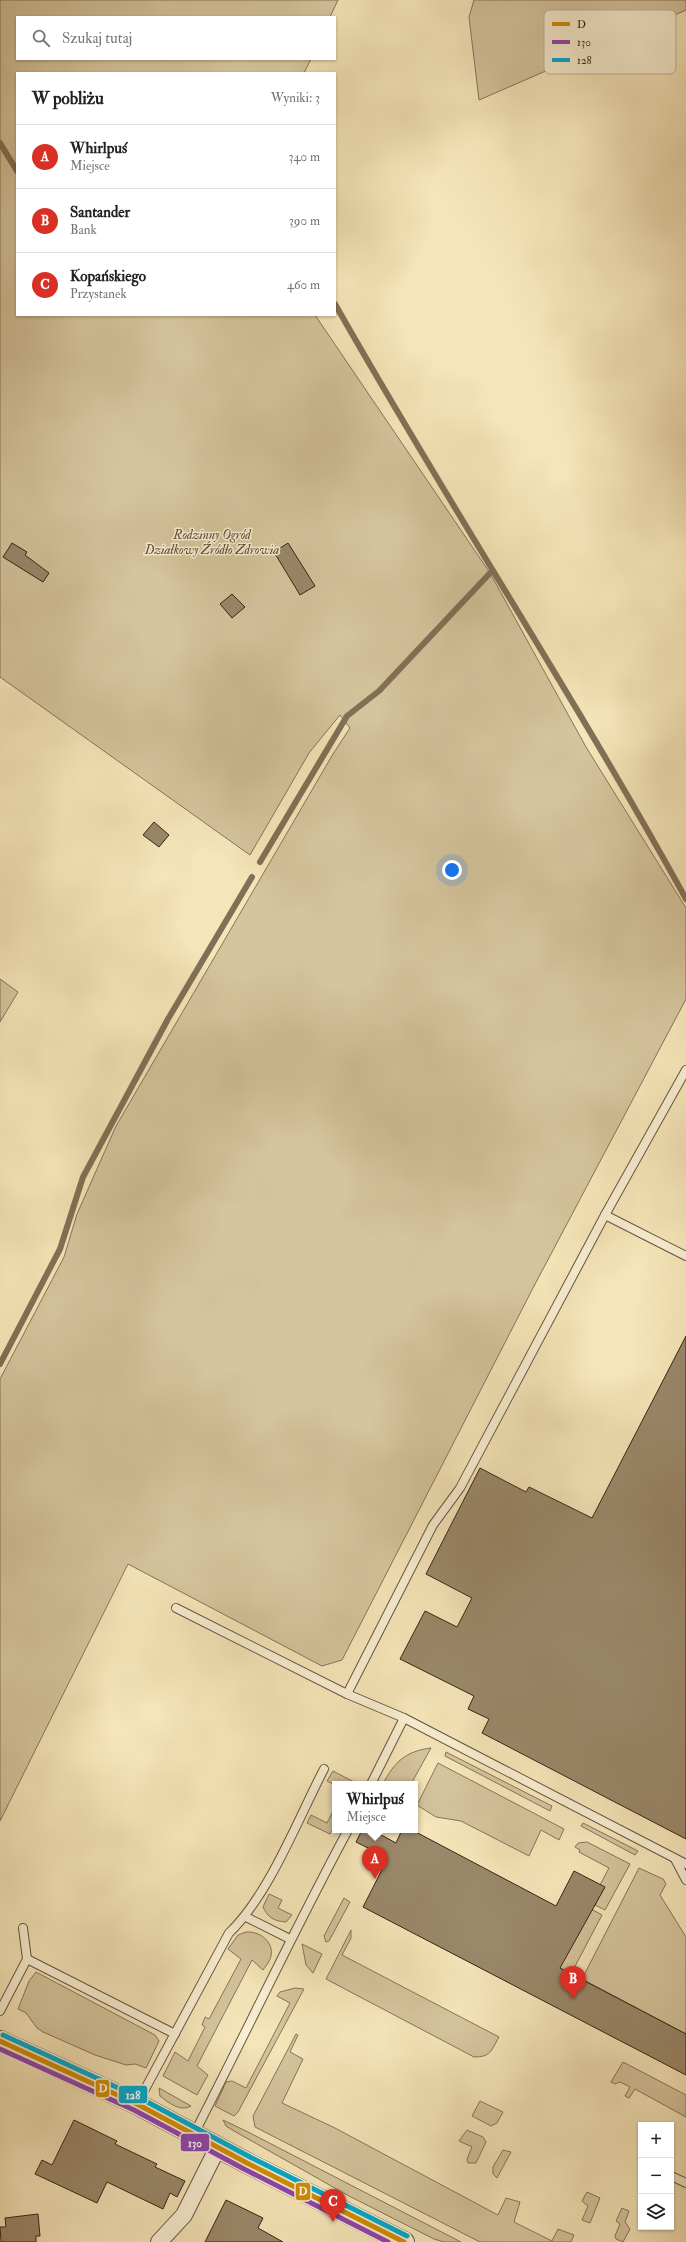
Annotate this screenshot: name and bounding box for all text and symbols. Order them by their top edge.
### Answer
legend [544,10,676,74]
search box [16,16,336,60]
text: D [577,18,586,31]
icon: search [30,27,52,49]
text: Szukaj tutaj [62,29,132,48]
text: 130 [577,36,591,49]
text: 128 [577,54,592,67]
text: W pobliżu [32,88,104,109]
text: Wyniki: 3 [271,90,320,106]
text: Whirlpuś [70,139,127,158]
text: A [41,149,49,165]
text: 340 m [289,149,320,165]
text: Miejsce [70,158,110,174]
text: Santander [70,203,130,222]
text: B [41,213,49,229]
text: 390 m [289,213,320,229]
text: Bank [70,222,97,238]
text: Kopańskiego [70,267,146,286]
text: C [40,277,50,293]
text: 460 m [287,277,320,293]
text: Przystanek [70,286,127,302]
park label: Rodzinny Ogród Działkowy Źródło Zdrowia [144,527,279,558]
your location [442,860,462,880]
popup [332,1781,418,1833]
text: Whirlpuś [346,1790,404,1809]
text: Miejsce [346,1809,386,1825]
pin: A [362,1846,388,1879]
pin: B [560,1966,586,1999]
line badge: D [95,2079,110,2098]
text: D [99,2082,108,2095]
line badge: 128 [118,2085,148,2104]
text: 128 [126,2089,141,2102]
map controls [638,2122,674,2230]
button: + [638,2122,674,2158]
line badge: 130 [180,2133,210,2152]
text: 130 [188,2137,202,2150]
button: − [638,2158,674,2194]
line badge: D [295,2182,311,2201]
text: D [299,2185,308,2198]
pin: C [320,2189,346,2222]
button: layers [638,2194,674,2230]

